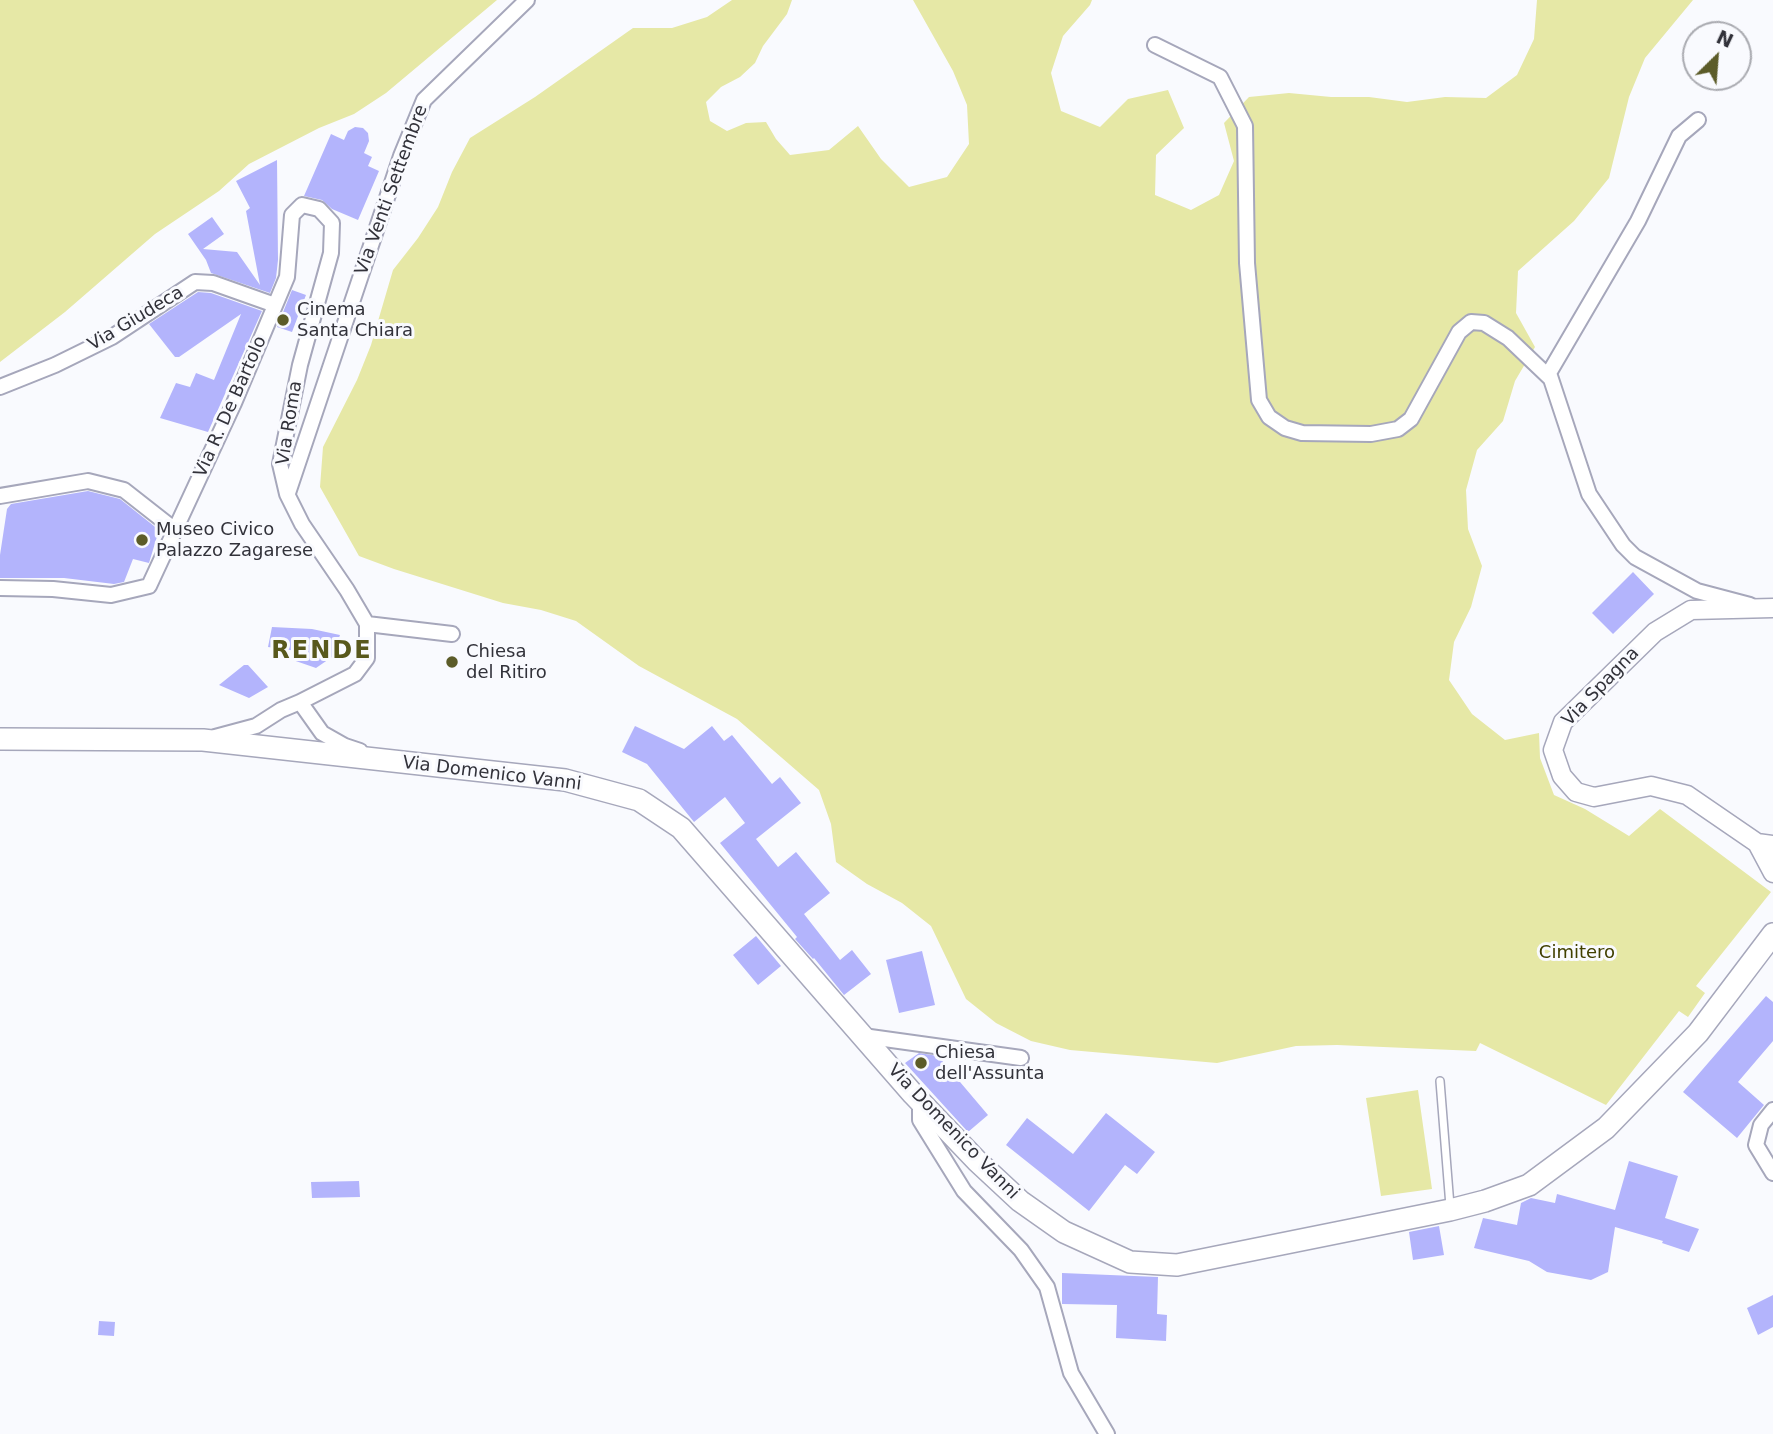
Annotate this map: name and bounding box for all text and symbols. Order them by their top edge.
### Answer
north arrow [1682,21,1752,91]
text: N [1713,25,1737,52]
street label: Via Venti Settembre [351,102,433,278]
street label: Via Giudeca [84,282,188,356]
place label: Cinema Santa Chiara [297,299,413,342]
marker: Cinema Santa Chiara [275,312,291,328]
street label: Via R. De Bartolo [190,333,272,481]
street label: Via Roma [273,379,307,467]
place label: Museo Civico Palazzo Zagarese [156,519,313,562]
marker: Museo Civico Palazzo Zagarese [134,532,150,548]
district label: RENDE [272,638,372,666]
place label: Chiesa del Ritiro [466,641,547,684]
street label: Via Spagna [1558,643,1644,731]
marker: Chiesa del Ritiro [444,654,460,670]
street label: Via Domenico Vanni [401,752,583,796]
park label: Cimitero [1539,942,1615,964]
place label: Chiesa dell'Assunta [935,1042,1044,1084]
marker: Chiesa dell'Assunta [913,1055,929,1071]
street label: Via Domenico Vanni [883,1060,1023,1204]

